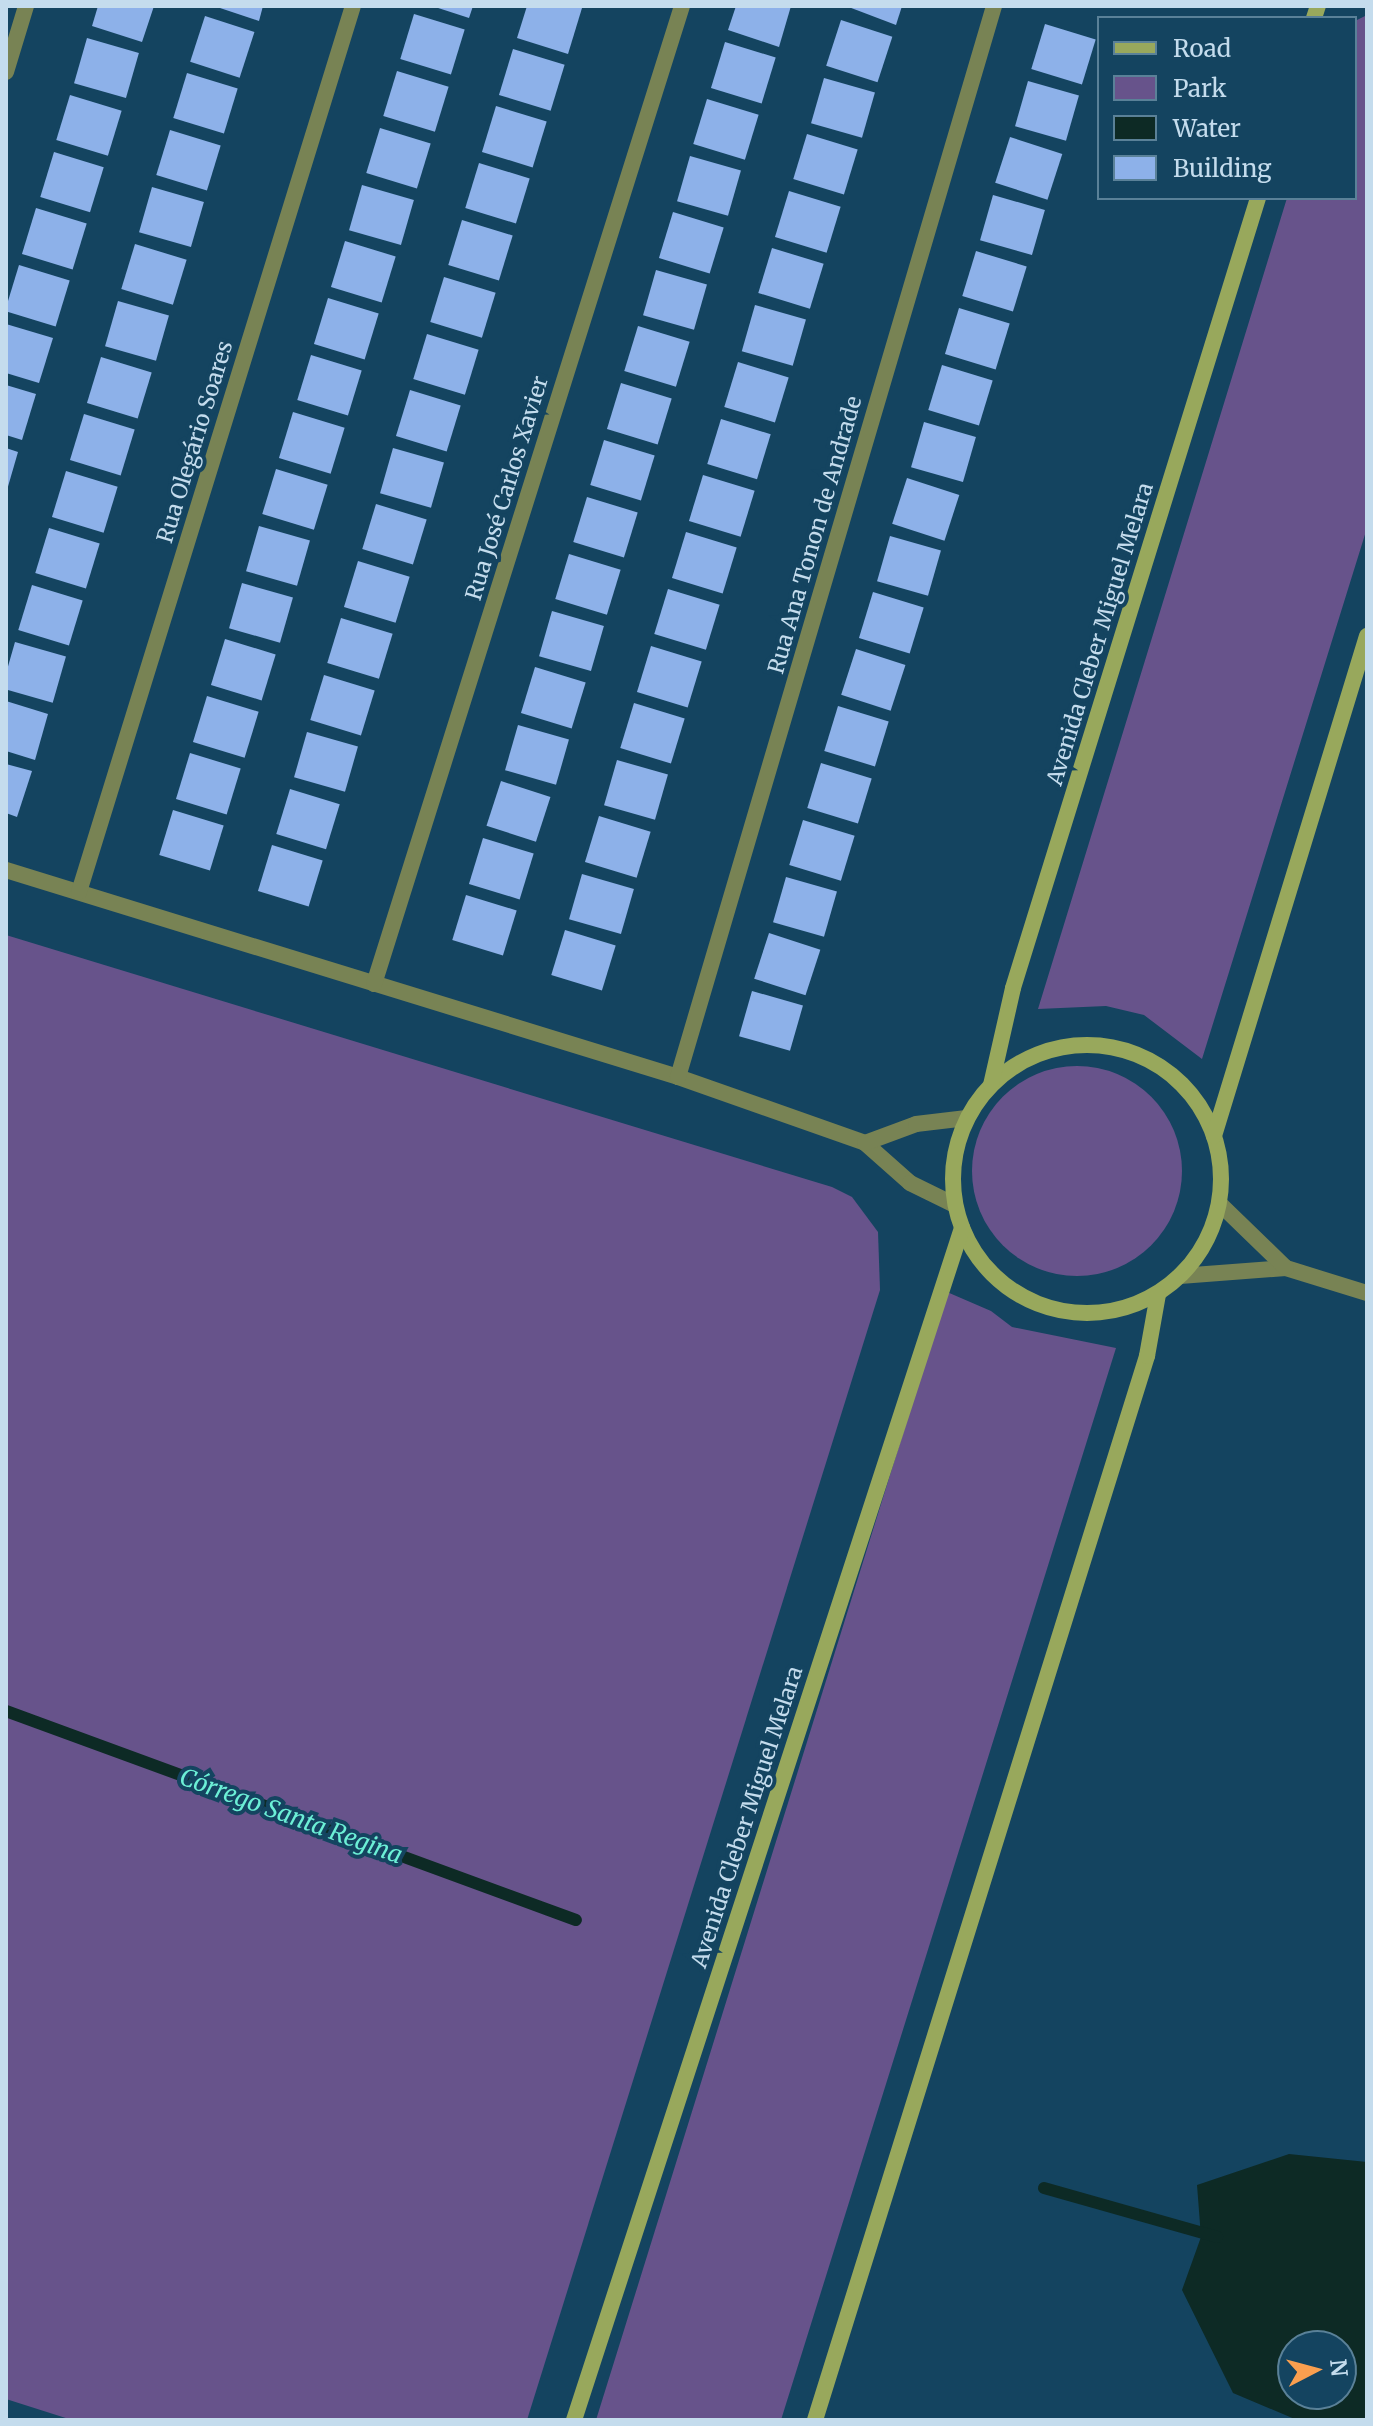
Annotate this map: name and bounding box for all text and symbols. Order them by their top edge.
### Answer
legend [1097,16,1357,200]
text: Road [1173,33,1231,64]
text: Park [1173,73,1226,104]
text: Water [1173,113,1241,144]
text: Building [1173,153,1272,184]
street label: Rua Olegário Soares [152,338,238,546]
street label: Rua José Carlos Xavier [460,373,554,603]
street label: Rua Ana Tonon de Andrade [763,393,867,677]
street label: Avenida Cleber Miguel Melara [1041,479,1159,789]
street label: Avenida Cleber Miguel Melara [686,1663,808,1971]
water label: Córrego Santa Regina [176,1762,406,1870]
north arrow [1277,2330,1357,2410]
text: N [1324,2358,1354,2378]

